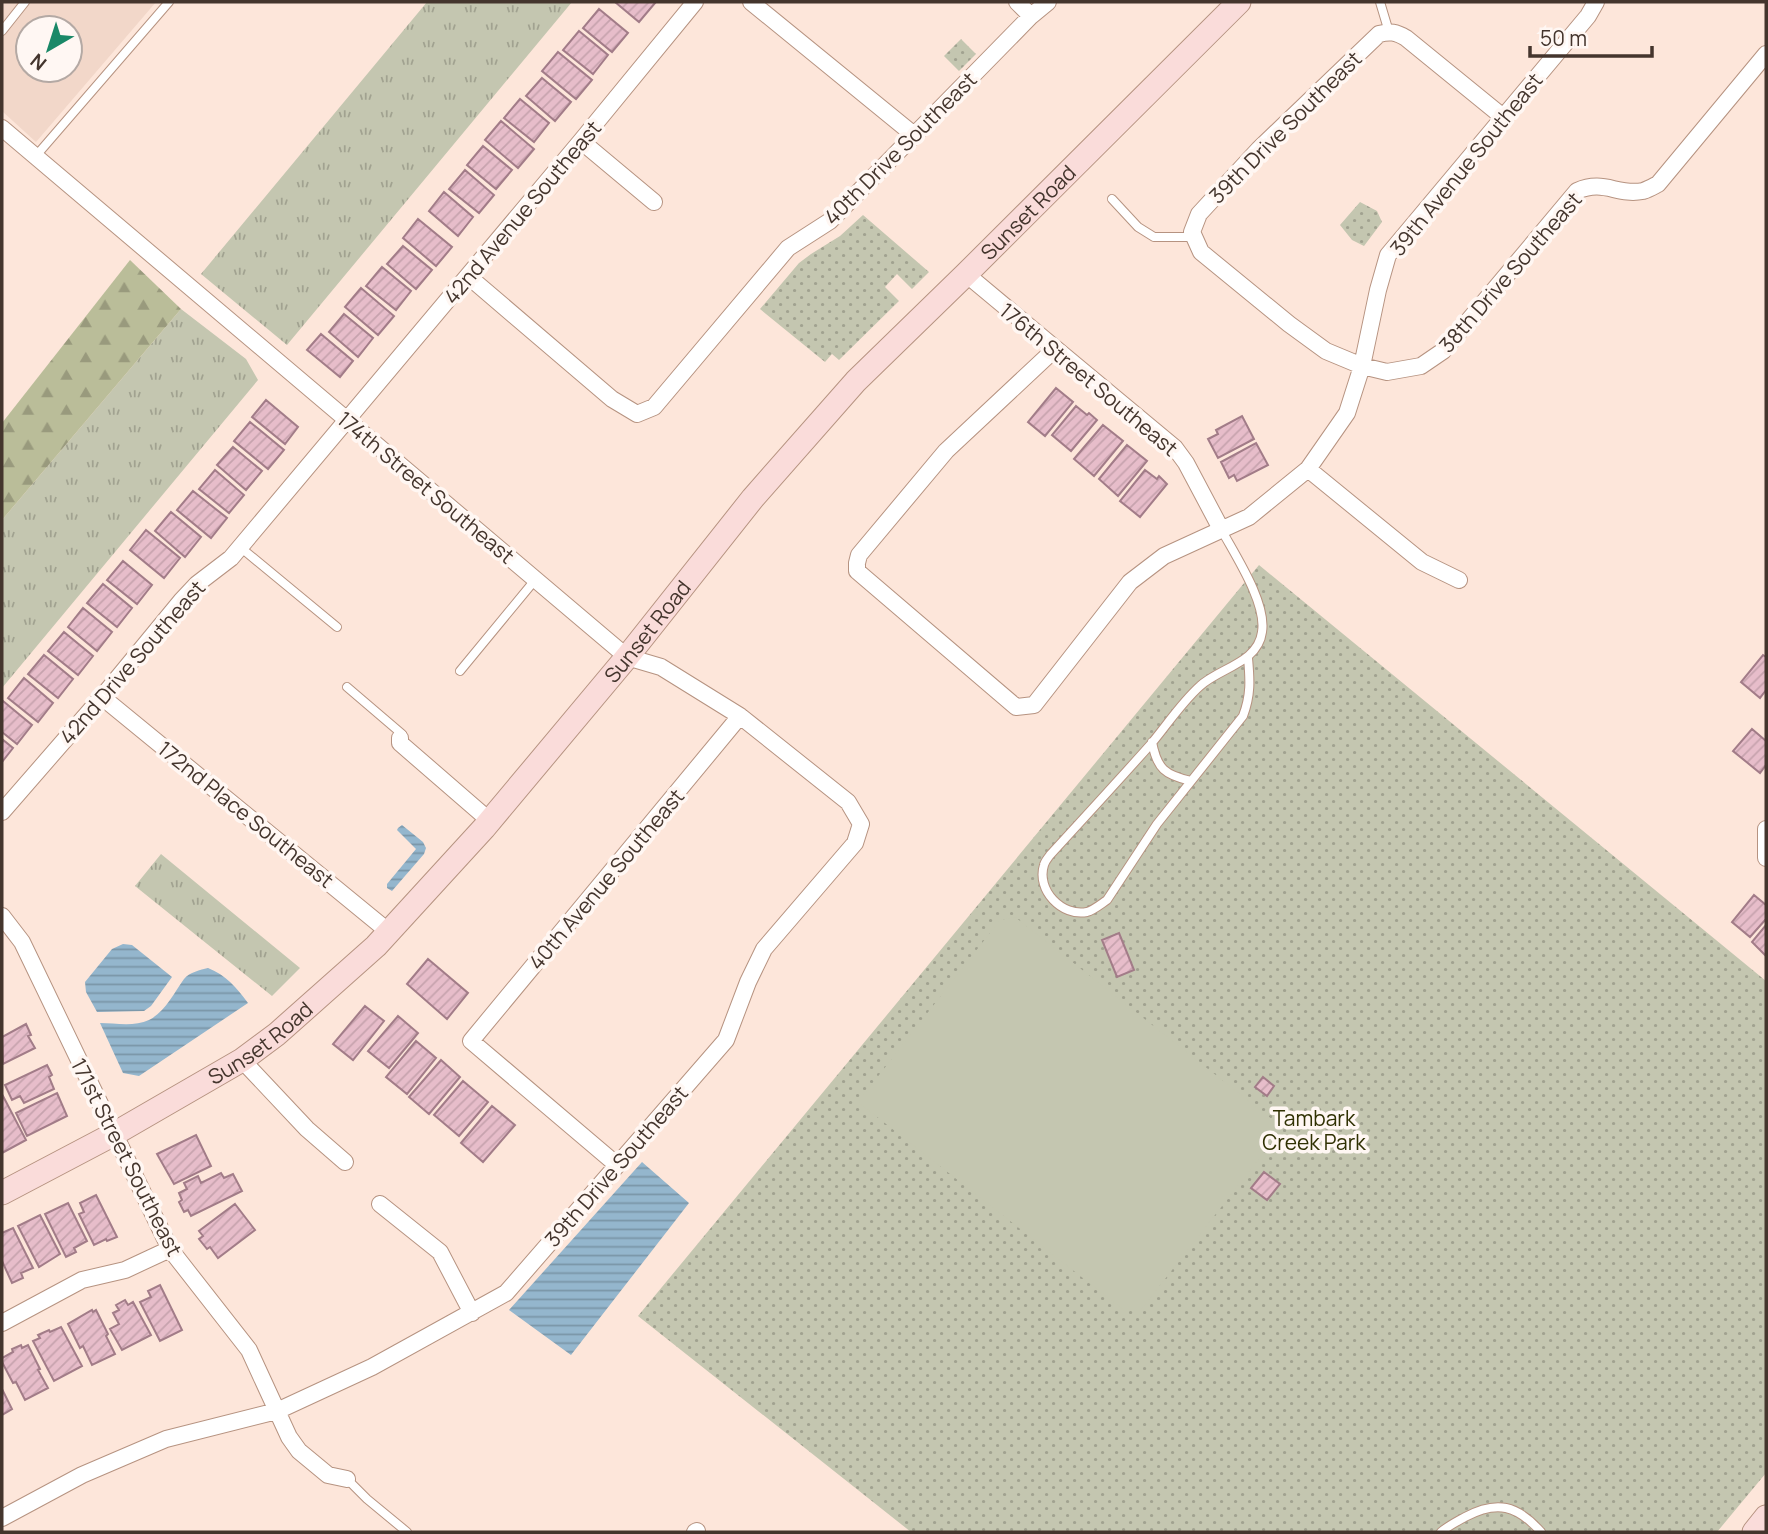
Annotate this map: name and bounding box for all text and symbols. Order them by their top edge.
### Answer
north arrow [14,14,84,84]
scale bar [1530,14,1652,58]
text: 50 m [1540,24,1587,52]
street label: 39th Drive Southeast [1203,45,1367,209]
text: N [25,48,52,77]
street label: 40th Drive Southeast [817,65,983,231]
street label: 39th Avenue Southeast [1383,67,1549,261]
street label: 42nd Avenue Southeast [437,114,607,310]
street label: Sunset Road [974,159,1082,266]
street label: 38th Drive Southeast [1432,186,1588,358]
street label: 176th Street Southeast [994,296,1184,462]
street label: 174th Street Southeast [332,405,520,569]
street label: 42nd Drive Southeast [53,574,211,750]
street label: Sunset Road [598,574,697,688]
street label: 172nd Place Southeast [152,734,340,894]
street label: 40th Avenue Southeast [522,783,690,975]
street label: Sunset Road [203,995,318,1091]
street label: 171st Street Southeast [65,1053,189,1261]
street label: 39th Drive Southeast [538,1079,694,1253]
park label: Tambark Creek Park [1262,1104,1366,1156]

